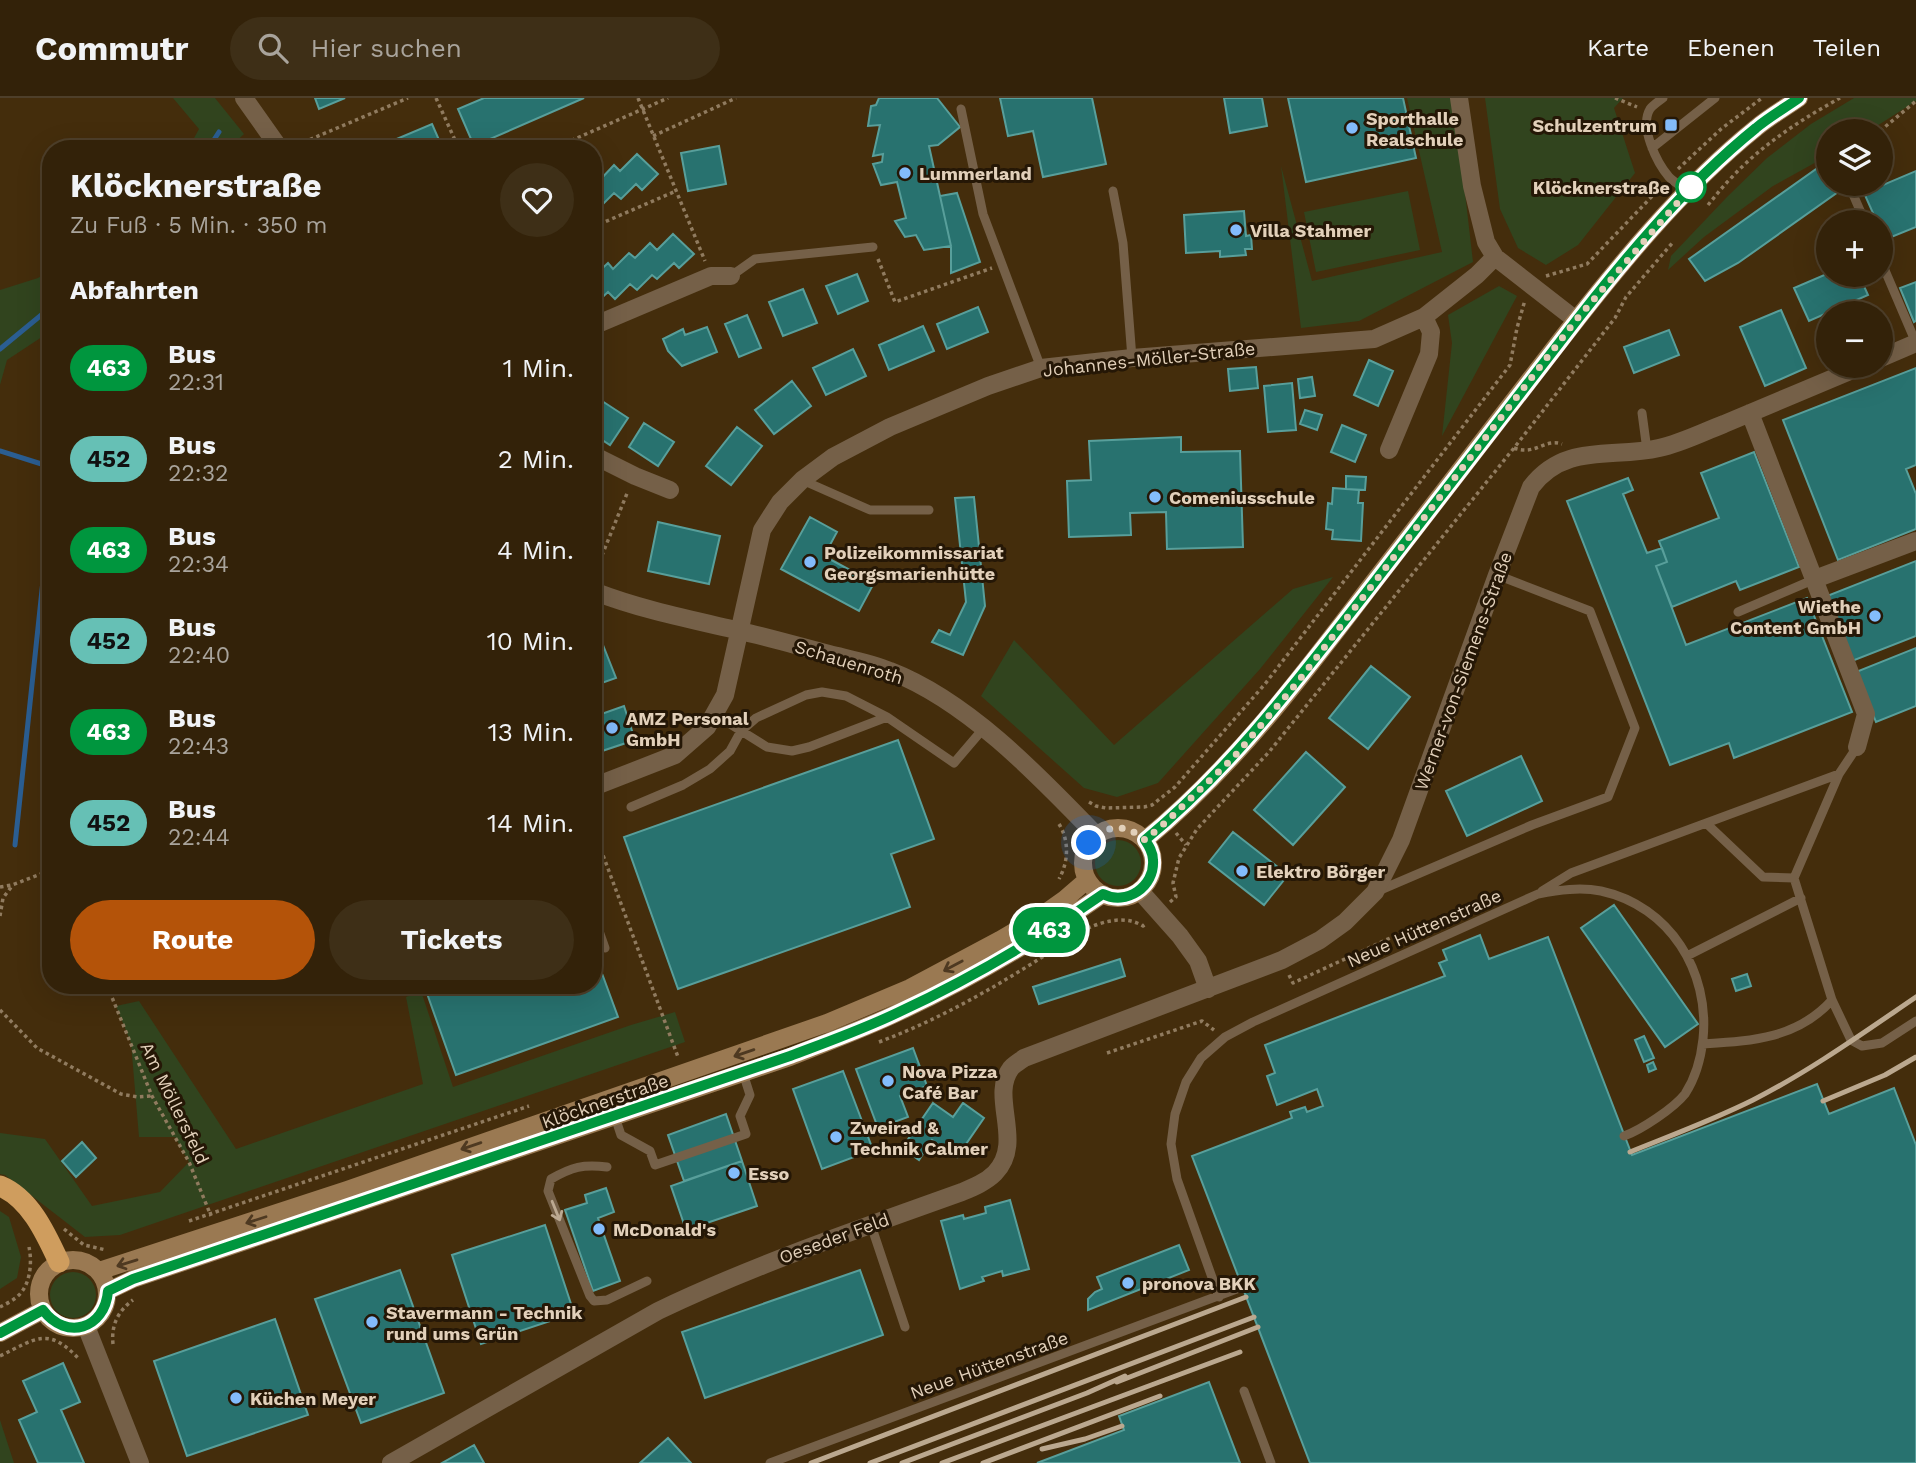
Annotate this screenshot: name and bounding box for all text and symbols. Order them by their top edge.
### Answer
search box [230,17,720,80]
text: Commutr [35,29,188,68]
icon: search [254,29,292,67]
text: Hier suchen [310,33,462,63]
text: Karte [1587,34,1649,62]
text: Ebenen [1687,34,1775,62]
text: Teilen [1813,34,1881,62]
place label: Sporthalle Realschule [1366,108,1463,150]
place label: Schulzentrum [1532,115,1657,136]
marker: Schulzentrum [1663,117,1679,133]
map controls [1816,119,1893,378]
button: layers [1816,119,1893,196]
marker: Sporthalle Realschule [1344,120,1360,136]
button: heart [500,163,574,237]
place label: Lummerland [919,163,1032,184]
marker: Lummerland [897,165,913,181]
text: Klöcknerstraße [70,166,322,205]
marker: Klöcknerstraße [1676,172,1706,202]
place label: Klöcknerstraße [1533,177,1670,198]
button: + [1816,210,1893,287]
text: Zu Fuß · 5 Min. · 350 m [70,212,328,239]
place label: Villa Stahmer [1250,220,1371,241]
marker: Villa Stahmer [1228,222,1244,238]
text: Abfahrten [70,275,199,305]
button: − [1816,301,1893,378]
street label: Johannes-Möller-Straße [1042,337,1256,381]
text: Bus [168,339,216,369]
text: 1 Min. [503,353,574,383]
text: 463 [86,354,131,382]
text: 22:31 [168,369,224,396]
text: Bus [168,430,216,460]
text: 2 Min. [498,444,574,474]
text: 452 [87,445,130,473]
text: 22:32 [168,460,228,487]
place label: Comeniusschule [1169,487,1315,508]
marker: Comeniusschule [1147,489,1163,505]
text: Bus [168,521,216,551]
text: 4 Min. [497,535,574,565]
text: 463 [86,536,131,564]
place label: Polizeikommissariat Georgsmarienhütte [824,542,1004,584]
street label: Werner-von-Siemens-Straße [1410,549,1516,793]
text: 22:34 [168,551,229,578]
marker: Polizeikommissariat Georgsmarienhütte [802,554,818,570]
place label: Wiethe Content GmbH [1730,596,1861,638]
marker: Wiethe Content GmbH [1867,608,1883,624]
text: Bus [168,612,216,642]
text: 10 Min. [487,626,574,656]
text: 452 [87,627,130,655]
street label: Schauenroth [792,636,906,688]
text: 22:40 [168,642,230,669]
text: Bus [168,703,216,733]
place label: AMZ Personal GmbH [626,708,749,750]
text: 13 Min. [488,717,574,747]
text: 463 [86,718,131,746]
marker: AMZ Personal GmbH [604,720,620,736]
text: 22:43 [168,733,229,760]
text: Bus [168,794,216,824]
text: 14 Min. [487,808,574,838]
text: 452 [87,809,130,837]
text: 22:44 [168,824,230,851]
your location [1071,825,1106,860]
place label: Elektro Börger [1256,861,1385,882]
marker: Elektro Börger [1234,863,1250,879]
street label: Neue Hüttenstraße [1344,885,1504,971]
button: Route [70,900,315,980]
button: Tickets [329,900,574,980]
line badge: 463 [1009,907,1089,953]
text: 463 [1027,916,1071,944]
one-way arrow [943,959,964,973]
street label: Am Möllersfeld [136,1039,214,1167]
one-way arrow [733,1048,755,1060]
place label: Nova Pizza Café Bar [902,1061,998,1103]
street label: Klöcknerstraße [539,1069,671,1133]
marker: Nova Pizza Café Bar [880,1073,896,1089]
place label: Zweirad & Technik Calmer [850,1117,988,1159]
marker: Zweirad & Technik Calmer [828,1129,844,1145]
one-way arrow [460,1141,482,1153]
place label: Esso [748,1163,789,1184]
marker: Esso [726,1165,742,1181]
one-way arrow [550,1199,563,1221]
street label: Oeseder Feld [776,1208,892,1268]
one-way arrow [245,1215,267,1227]
place label: McDonald's [613,1219,716,1240]
marker: McDonald's [591,1221,607,1237]
one-way arrow [117,1257,139,1270]
place label: pronova BKK [1142,1273,1257,1294]
marker: pronova BKK [1120,1275,1136,1291]
place label: Stavermann - Technik rund ums Grün [386,1302,583,1344]
marker: Stavermann - Technik rund ums Grün [364,1314,380,1330]
street label: Neue Hüttenstraße [907,1327,1071,1403]
place label: Küchen Meyer [250,1388,376,1409]
marker: Küchen Meyer [228,1390,244,1406]

